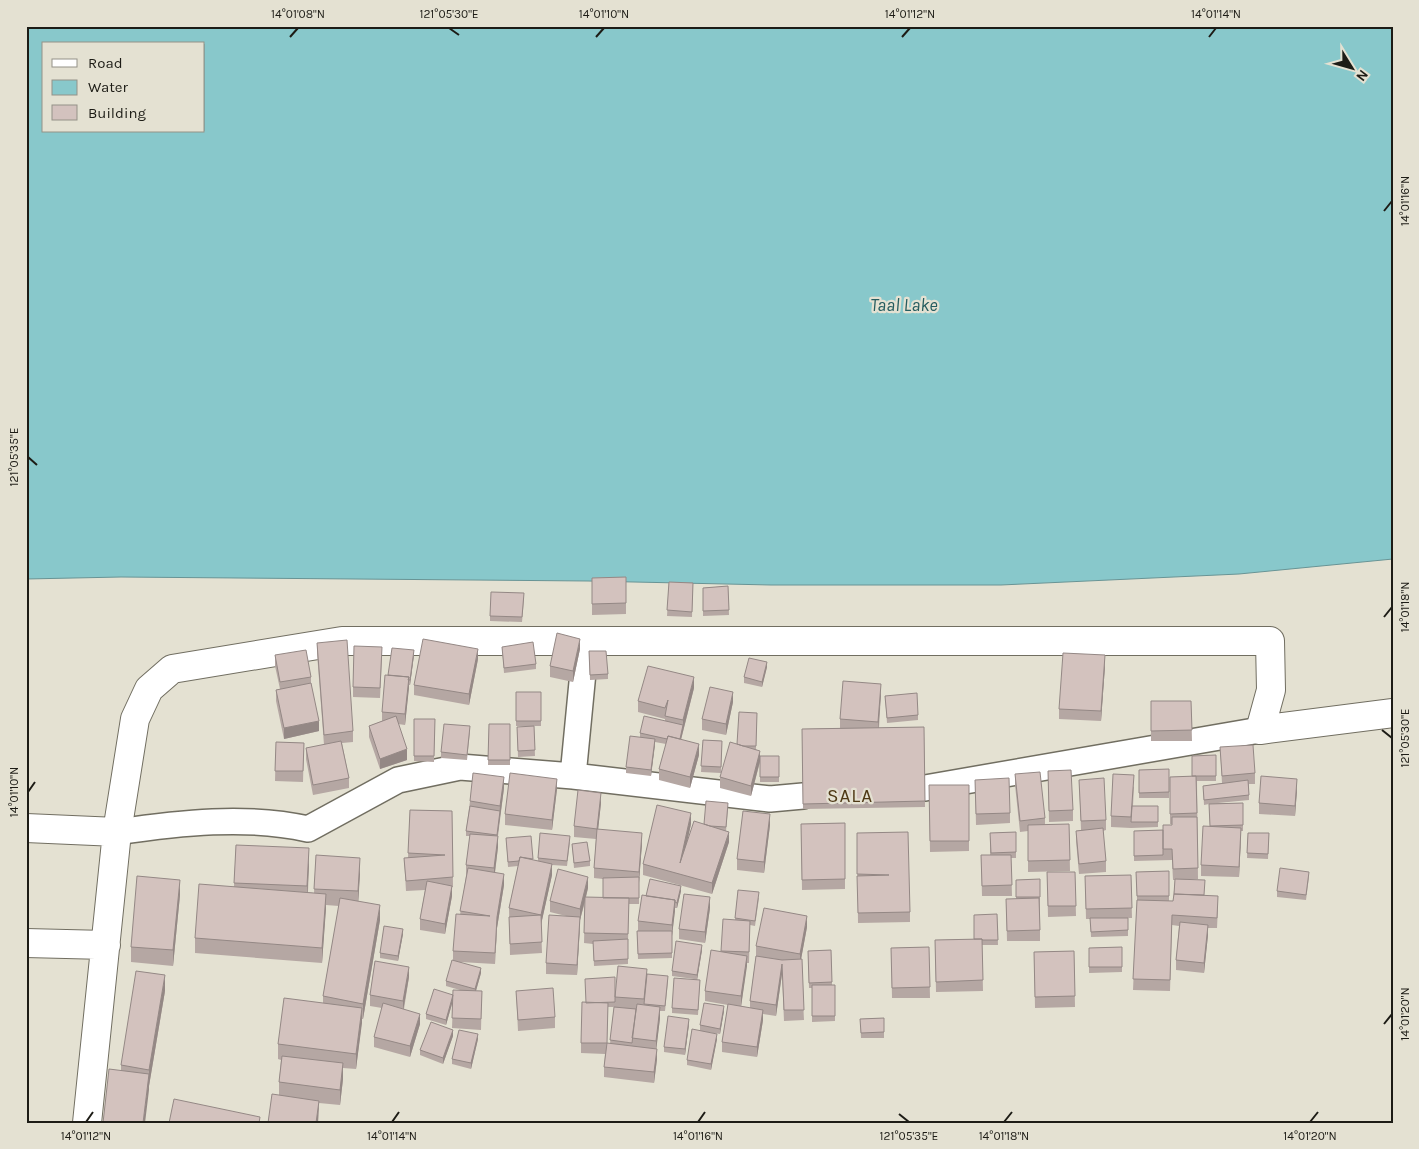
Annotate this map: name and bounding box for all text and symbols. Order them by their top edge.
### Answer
text: 14°01'08"N [271,7,325,21]
text: 121°05'30"E [419,7,479,21]
text: 14°01'10"N [579,7,629,21]
text: 14°01'12"N [885,7,935,21]
text: 14°01'14"N [1191,7,1241,21]
legend [42,42,205,132]
north arrow [1326,42,1376,92]
text: Road [88,54,123,72]
text: N [1352,66,1372,85]
text: Water [88,78,129,96]
text: Building [88,104,146,122]
text: 14°01'16"N [1398,176,1412,226]
water label: Taal Lake [870,294,938,316]
text: 121°05'35"E [7,428,21,486]
text: 14°01'18"N [1398,582,1412,632]
text: 121°05'30"E [1398,708,1412,768]
text: 14°01'10"N [7,767,21,817]
district label: SALA [827,785,873,807]
text: 14°01'20"N [1398,987,1412,1041]
text: 14°01'12"N [61,1129,111,1143]
text: 14°01'14"N [367,1129,417,1143]
text: 14°01'16"N [673,1129,723,1143]
text: 121°05'35"E [880,1129,938,1143]
text: 14°01'18"N [979,1129,1029,1143]
text: 14°01'20"N [1283,1129,1337,1143]

